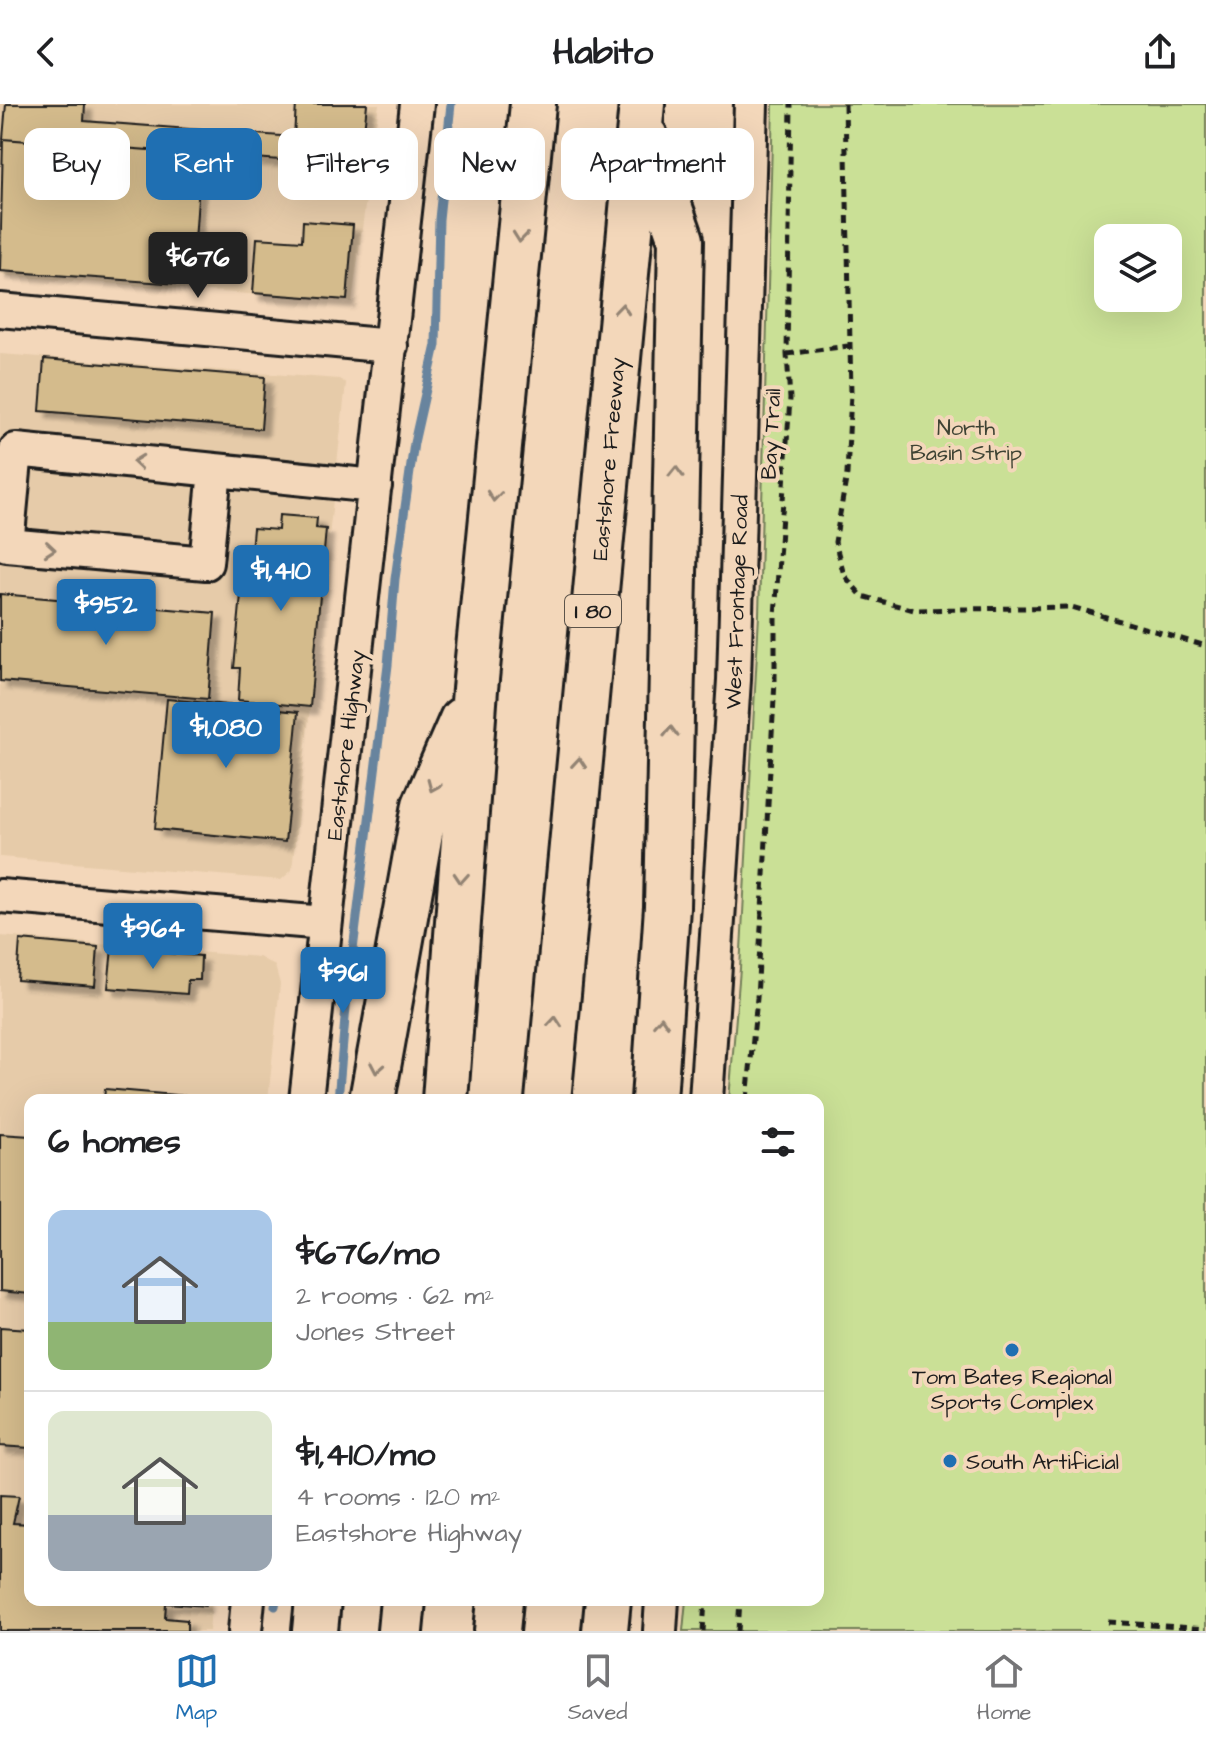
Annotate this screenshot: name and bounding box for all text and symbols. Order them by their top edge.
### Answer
text: Habito [553,27,653,78]
icon: back [24,30,68,74]
icon: share [1138,30,1182,74]
chip: Buy [24,128,130,200]
chip: Rent [146,128,262,200]
chip: Filters [278,128,418,200]
chip: New [434,128,545,200]
chip: Apartment [561,128,754,200]
map controls [1094,224,1182,312]
button: layers [1094,224,1182,312]
one-way arrow [512,231,529,244]
pin: $676 [151,232,245,300]
text: $676 [166,240,230,276]
one-way arrow [613,303,630,316]
street label: Eastshore Freeway [585,356,635,562]
street label: Bay Trail [754,388,790,481]
park label: North Basin Strip [910,413,1022,469]
one-way arrow [131,454,144,471]
one-way arrow [668,465,685,478]
one-way arrow [486,490,503,503]
street label: West Frontage Road [718,494,758,710]
one-way arrow [44,540,57,557]
pin: $1,410 [216,545,346,613]
text: $1,410 [251,553,311,589]
pin: $952 [59,579,153,647]
text: $952 [75,587,137,623]
road number: I 80 [565,595,621,627]
street label: Eastshore Highway [319,648,375,842]
pin: $1,080 [161,702,291,770]
text: $1,080 [190,710,262,746]
one-way arrow [662,725,680,738]
one-way arrow [570,757,587,770]
one-way arrow [427,778,443,792]
one-way arrow [453,872,470,885]
pin: $964 [106,903,200,971]
text: $964 [121,911,185,947]
pin: $961 [296,947,390,1015]
text: $961 [319,955,367,991]
one-way arrow [546,1015,563,1028]
one-way arrow [652,1015,669,1028]
one-way arrow [370,1061,387,1075]
text: 6 homes [48,1118,181,1166]
icon: filters [756,1120,800,1164]
text: $676/mo [296,1230,440,1278]
icon: home [112,1242,208,1338]
text: 2 rooms · 62 m² [296,1278,494,1314]
text: Jones Street [296,1314,455,1350]
marker: Tom Bates Regional Sports Complex [1003,1341,1021,1359]
place label: Tom Bates Regional Sports Complex [912,1362,1112,1418]
text: $1,410/mo [296,1431,435,1479]
icon: home [112,1443,208,1539]
place label: South Artificial [966,1447,1119,1478]
marker: South Artificial [941,1452,959,1470]
text: 4 rooms · 120 m² [296,1479,500,1515]
text: Eastshore Highway [296,1515,522,1551]
tab: Map [175,1649,219,1728]
tab: Saved [568,1649,628,1728]
tab: Home [977,1649,1031,1728]

